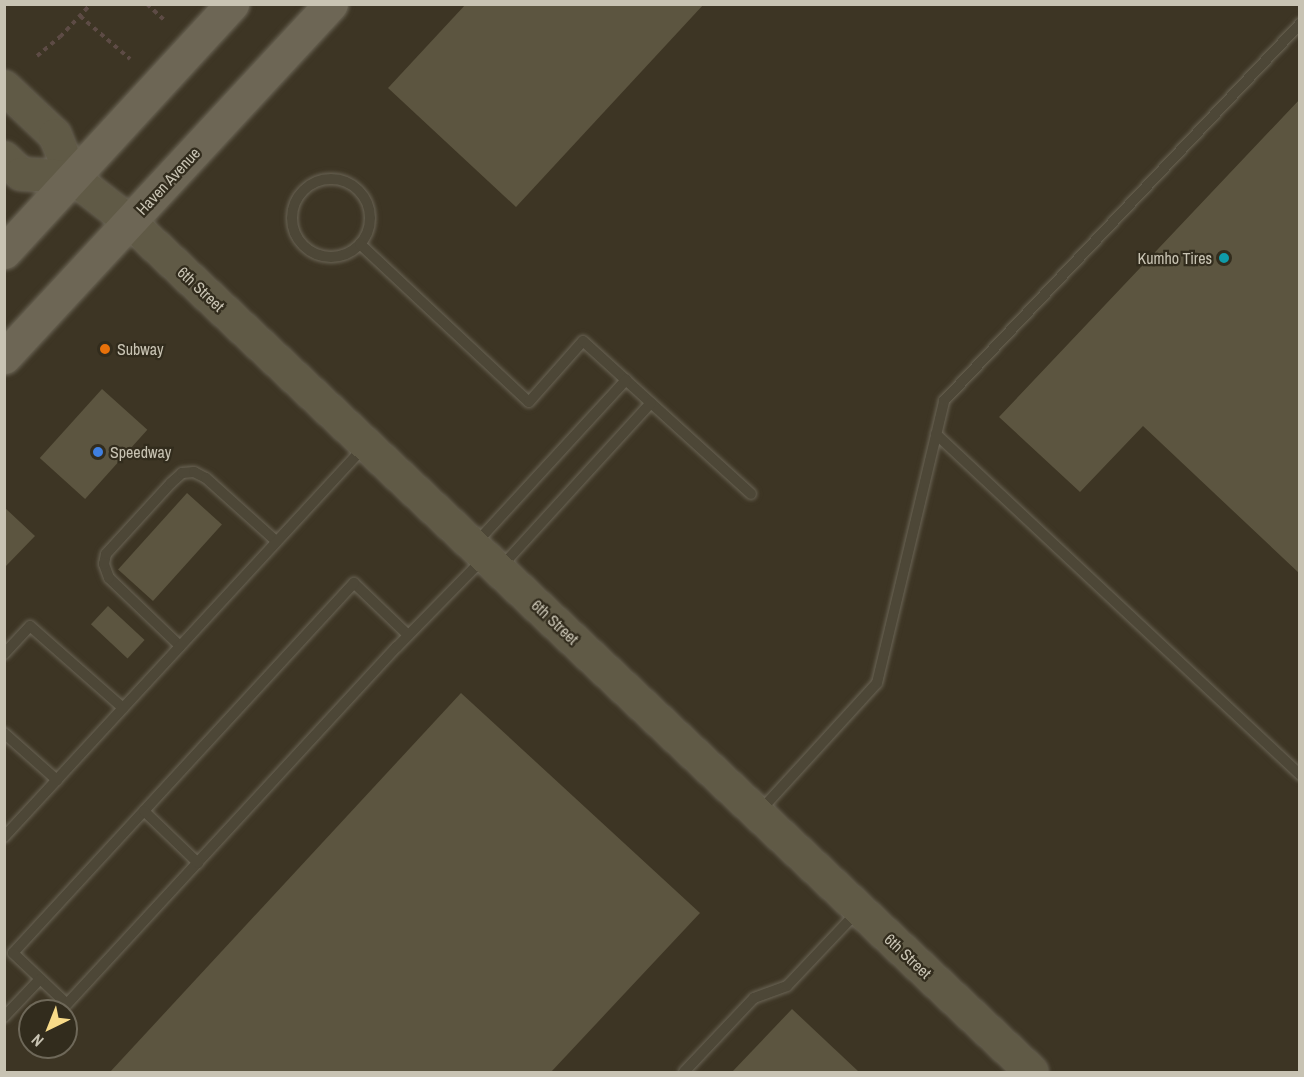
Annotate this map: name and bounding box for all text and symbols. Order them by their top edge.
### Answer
street label: Haven Avenue [132,143,204,219]
place label: Kumho Tires [1137,248,1212,268]
marker: Kumho Tires [1217,251,1231,265]
street label: 6th Street [174,263,228,315]
place label: Subway [117,339,164,359]
marker: Subway [98,342,112,356]
place label: Speedway [110,442,171,462]
marker: Speedway [91,445,105,459]
street label: 6th Street [528,596,582,648]
street label: 6th Street [881,930,935,982]
north arrow [18,999,78,1059]
text: N [26,1029,48,1052]

